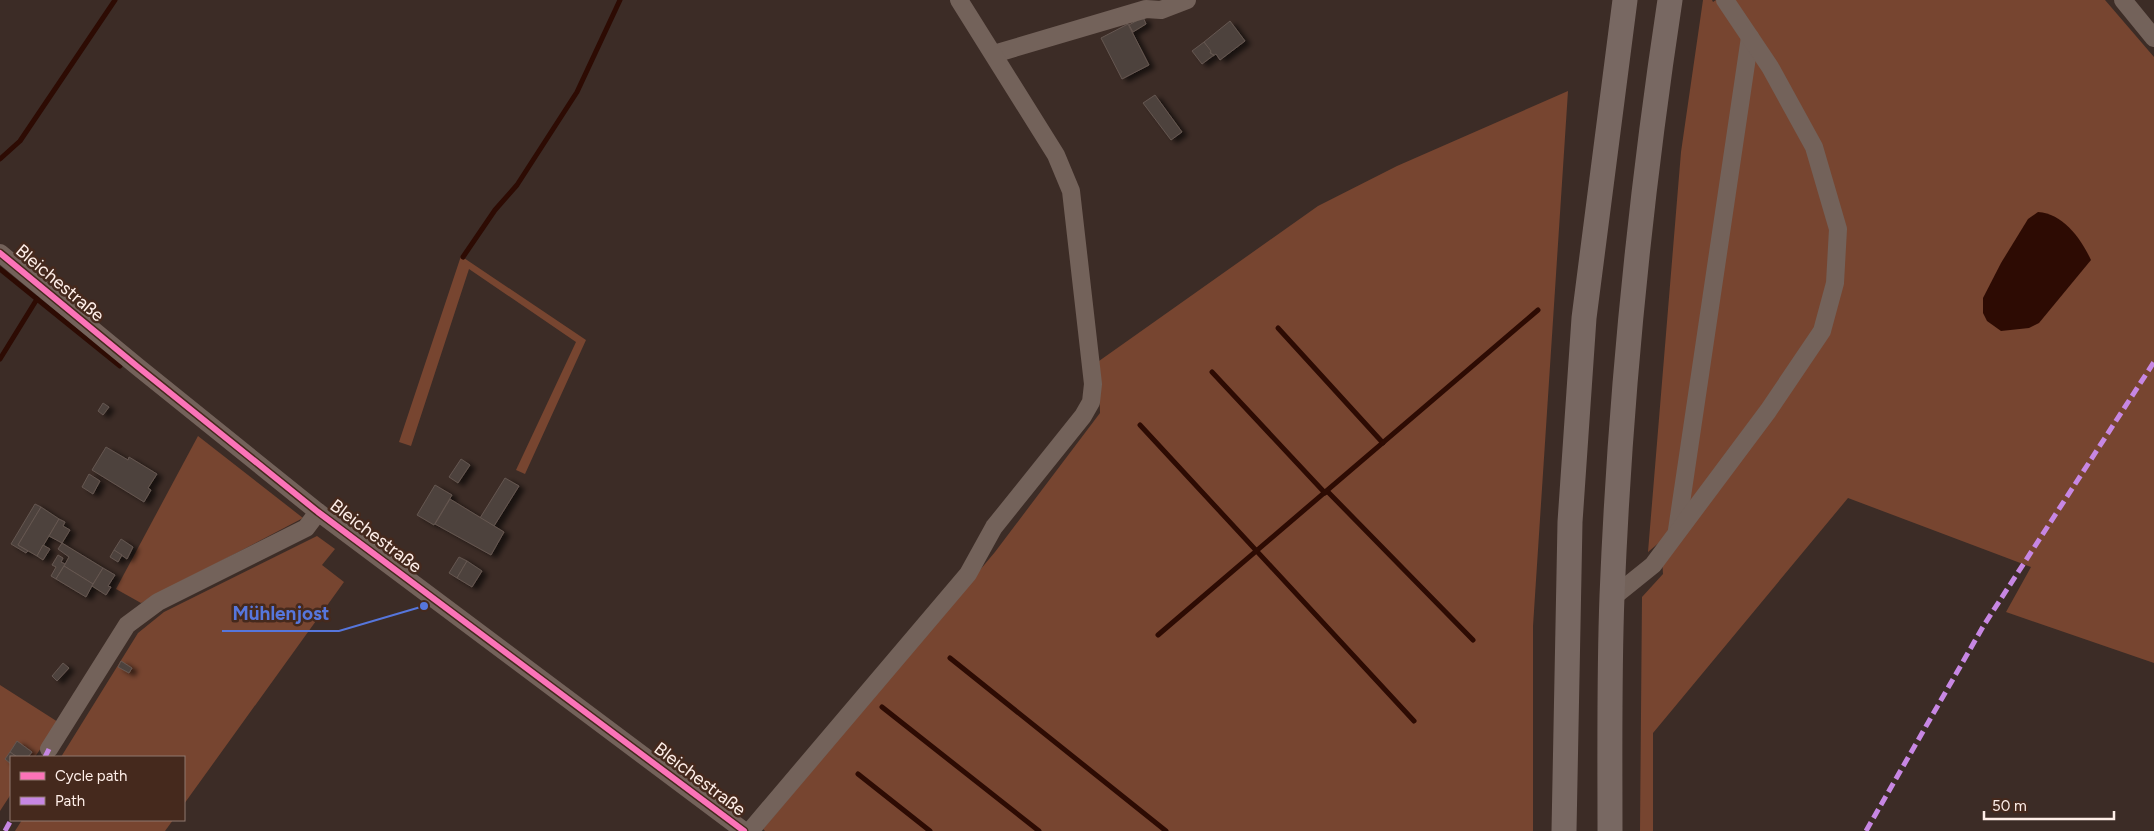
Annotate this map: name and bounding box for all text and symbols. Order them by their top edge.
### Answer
street label: Bleichestraße [11,240,109,327]
street label: Bleichestraße [326,494,426,578]
callout: Mühlenjost [222,597,339,631]
text: Mühlenjost [233,602,330,625]
street label: Bleichestraße [650,737,750,821]
legend [10,756,185,821]
text: Cycle path [55,767,127,785]
scale bar [1984,788,2114,820]
text: Path [55,792,85,810]
text: 50 m [1992,797,2027,815]

